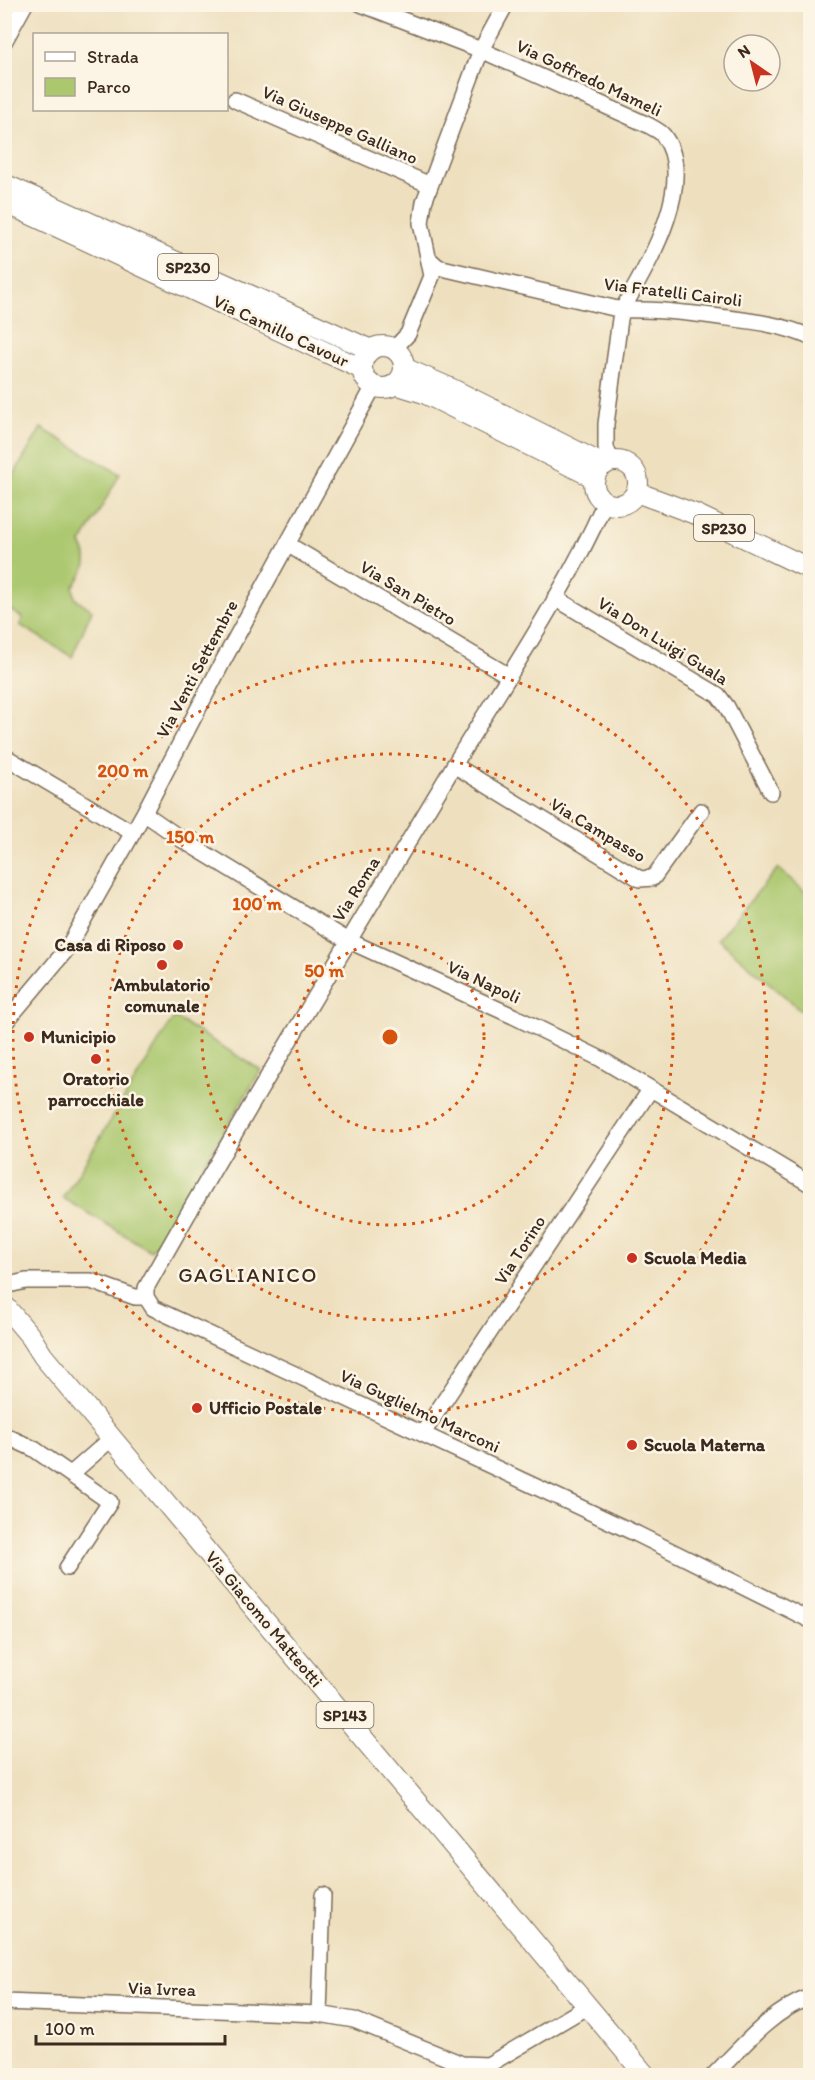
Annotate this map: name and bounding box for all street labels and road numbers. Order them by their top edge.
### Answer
street label: Via Goffredo Mameli [513,35,665,121]
street label: Via Giuseppe Galliano [259,81,421,169]
road number: SP230 [158,254,218,280]
street label: Via Fratelli Cairoli [603,273,743,311]
street label: Via Camillo Cavour [210,290,352,372]
road number: SP230 [694,515,754,541]
street label: Via San Pietro [356,556,460,630]
street label: Via Don Luigi Guala [594,592,733,690]
street label: Via Venti Settembre [151,596,243,742]
street label: Via Campasso [546,793,650,867]
street label: Via Roma [327,852,385,926]
street label: Via Napoli [444,956,524,1008]
street label: Via Torino [490,1211,550,1289]
street label: Via Guglielmo Marconi [336,1364,504,1458]
street label: Via Giacomo Matteotti [201,1546,327,1692]
road number: SP143 [316,1702,374,1728]
street label: Via Ivrea [128,1977,197,2001]

